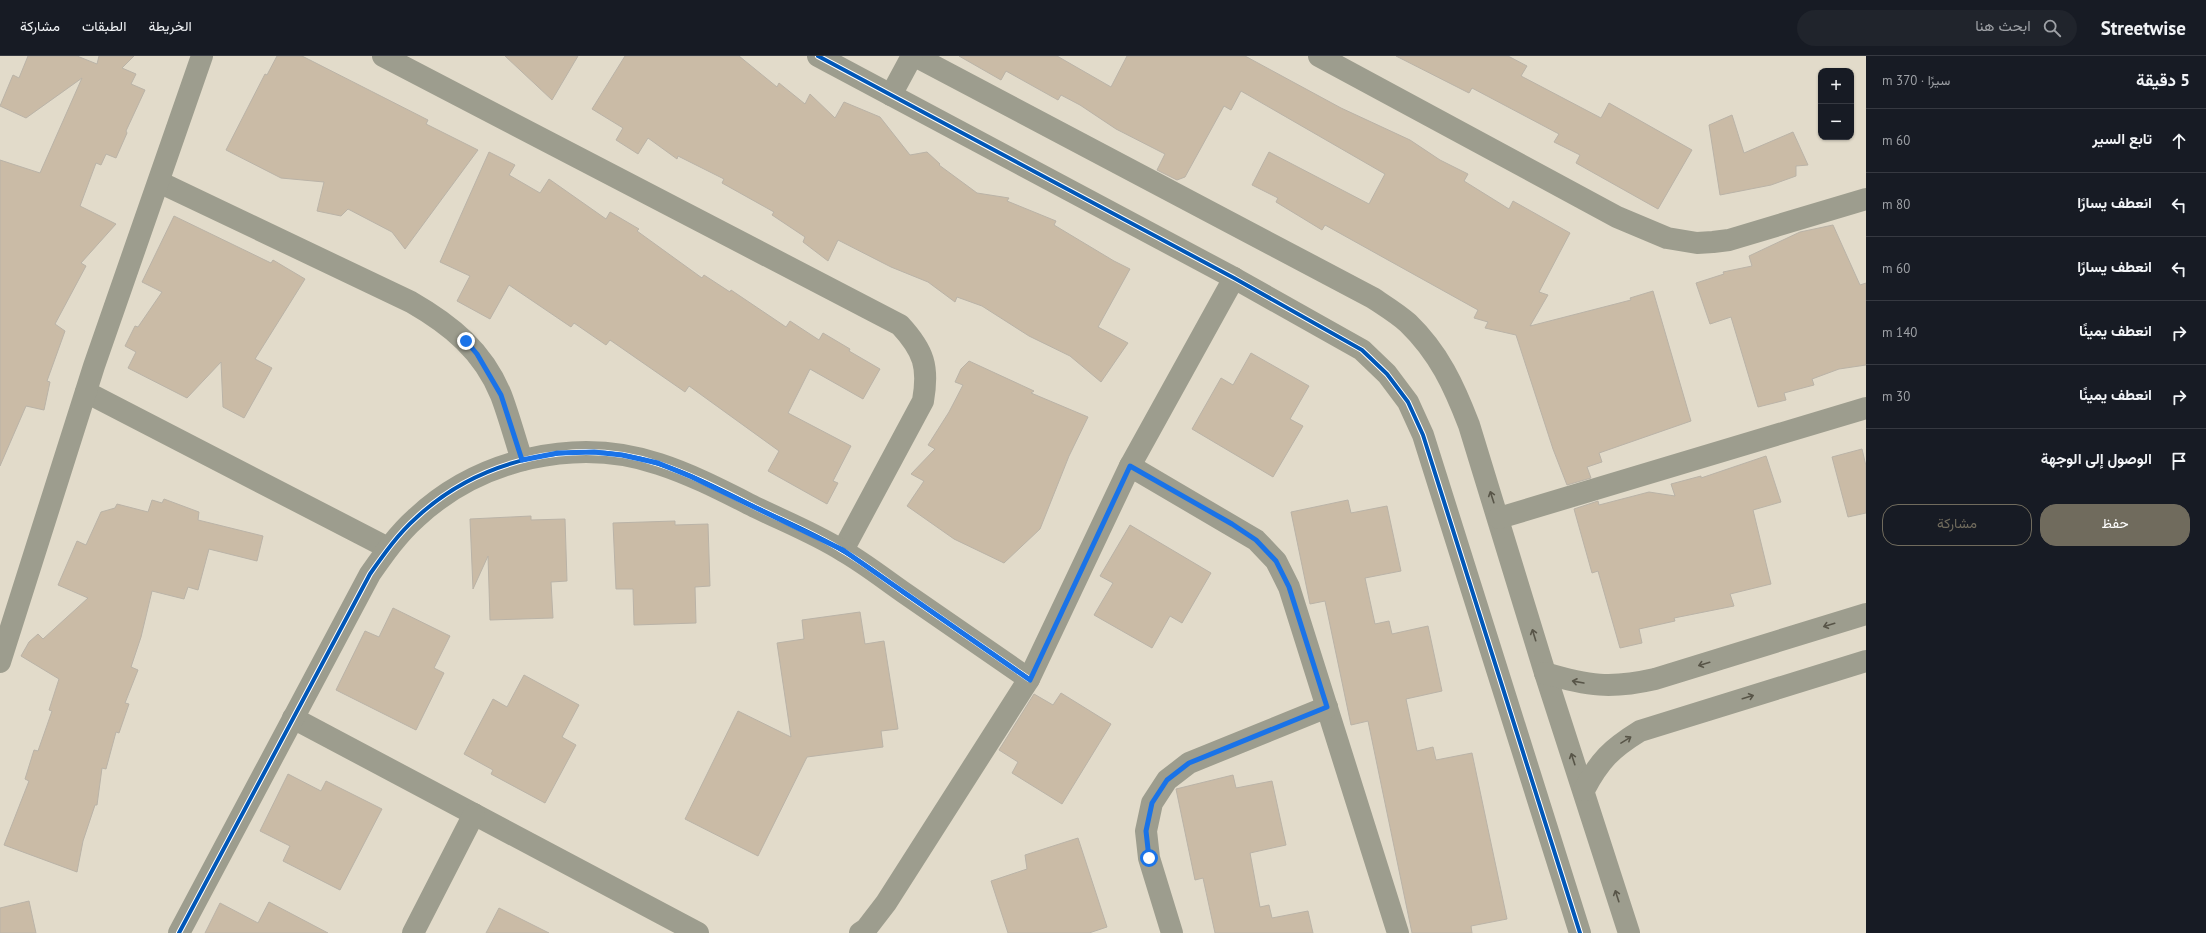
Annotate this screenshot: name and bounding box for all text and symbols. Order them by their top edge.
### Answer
search box [1797,10,2077,46]
text: ابحث هنا [1975,16,2031,35]
text: Streetwise [2101,16,2186,40]
text: مشاركة [20,17,60,35]
text: الطبقات [82,17,126,35]
text: الخريطة [148,17,192,35]
icon: search [2041,17,2063,39]
map controls [1818,68,1854,140]
button: + [1818,68,1854,104]
text: 5 دقيقة [2136,69,2190,91]
text: سيرًا · 370 m [1882,72,1950,89]
button: − [1818,104,1854,140]
text: تابع السير [2092,129,2152,148]
icon: ahead [2168,130,2190,152]
text: 60 m [1882,132,1910,149]
text: انعطف يسارًا [2077,193,2152,212]
icon: left [2168,194,2190,216]
text: 80 m [1882,196,1910,213]
text: انعطف يسارًا [2077,257,2152,276]
icon: left [2168,258,2190,280]
text: 60 m [1882,260,1910,277]
text: انعطف يمينًا [2079,321,2152,340]
icon: right [2168,322,2190,344]
text: 140 m [1882,324,1917,341]
route end [457,332,475,350]
text: انعطف يمينًا [2079,385,2152,404]
icon: right [2168,386,2190,408]
text: 30 m [1882,388,1910,405]
text: الوصول إلى الوجهة [2041,449,2152,468]
icon: arrive [2168,450,2190,472]
one-way arrow [1488,491,1496,503]
button: مشاركة [1882,504,2032,546]
button: حفظ [2040,504,2190,546]
one-way arrow [1822,622,1835,629]
one-way arrow [1530,629,1537,642]
one-way arrow [1699,660,1711,668]
one-way arrow [1572,678,1585,686]
one-way arrow [1741,693,1754,700]
one-way arrow [1620,735,1632,743]
one-way arrow [1569,752,1576,765]
route start [1140,849,1158,867]
one-way arrow [1613,889,1620,902]

